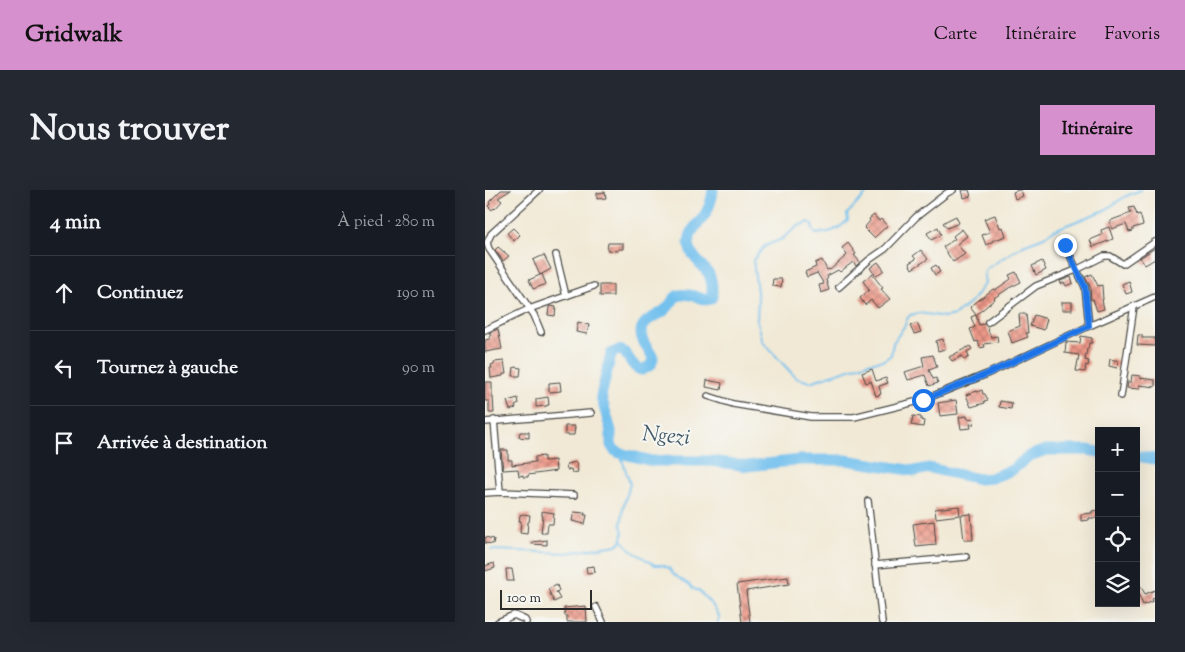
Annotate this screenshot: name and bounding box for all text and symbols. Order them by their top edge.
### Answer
text: Gridwalk [25,18,123,52]
text: Carte [934,22,977,48]
text: Itinéraire [1005,22,1077,48]
text: Favoris [1105,22,1160,48]
text: Nous trouver [30,105,229,156]
button: Itinéraire [1040,105,1155,155]
text: 4 min [50,208,101,238]
text: À pied · 280 m [337,211,435,234]
route end [1054,234,1077,257]
icon: ahead [50,279,78,307]
text: Continuez [97,280,183,307]
text: 190 m [397,282,435,305]
icon: left [50,354,78,382]
text: Tournez à gauche [97,355,238,382]
text: 90 m [402,357,435,380]
route start [912,389,935,412]
water label: Ngezi [641,419,691,455]
map controls [1095,427,1140,607]
button: + [1095,427,1140,472]
icon: arrive [50,429,78,457]
text: Arrivée à destination [97,430,268,457]
button: − [1095,472,1140,517]
button: locate [1095,517,1140,562]
button: layers [1095,562,1140,607]
scale bar [500,587,593,610]
text: 100 m [507,589,541,609]

